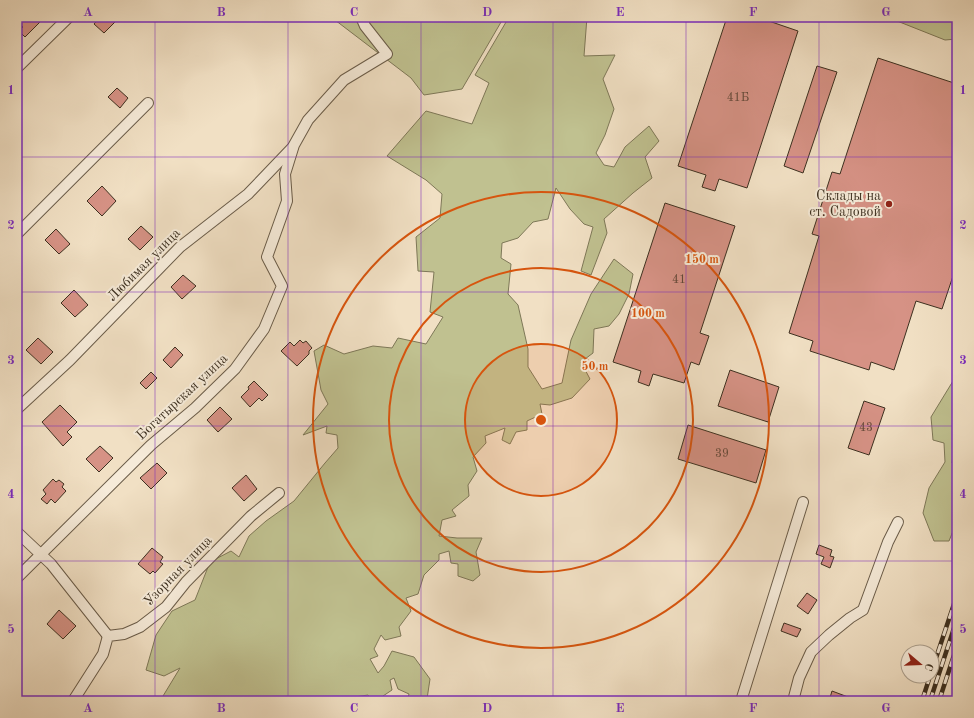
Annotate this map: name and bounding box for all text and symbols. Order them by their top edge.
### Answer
text: A [83,6,93,19]
text: B [216,6,226,19]
text: C [350,6,358,19]
text: D [482,6,492,19]
text: E [616,6,625,19]
text: F [749,6,758,19]
text: G [881,6,891,19]
text: 1 [7,84,15,97]
text: 1 [959,84,967,97]
house number: 41Б [727,92,749,104]
place label: Склады на ст. Садовой [809,189,881,219]
marker: Склады на ст. Садовой [884,199,894,209]
text: 2 [7,219,15,232]
text: 2 [959,219,967,232]
street label: Любимая улица [105,226,183,304]
text: 150 m [685,253,719,266]
house number: 41 [672,274,686,286]
text: 100 m [631,308,665,320]
street label: Богатырская улица [134,351,230,443]
text: 3 [7,354,15,367]
text: 3 [959,354,967,367]
text: 50 m [582,360,609,373]
centre of rings [534,413,548,427]
house number: 43 [859,422,873,434]
house number: 39 [715,448,729,460]
text: 4 [7,488,15,501]
text: 4 [959,488,967,501]
street label: Узорная улица [141,533,215,609]
text: 5 [7,623,15,636]
text: 5 [959,623,967,636]
north arrow [900,644,940,684]
text: С [922,662,934,672]
text: A [83,702,93,715]
text: B [216,702,226,715]
text: C [350,702,358,715]
text: D [482,702,492,715]
text: E [616,702,625,715]
text: F [749,702,758,715]
text: G [881,702,891,715]

